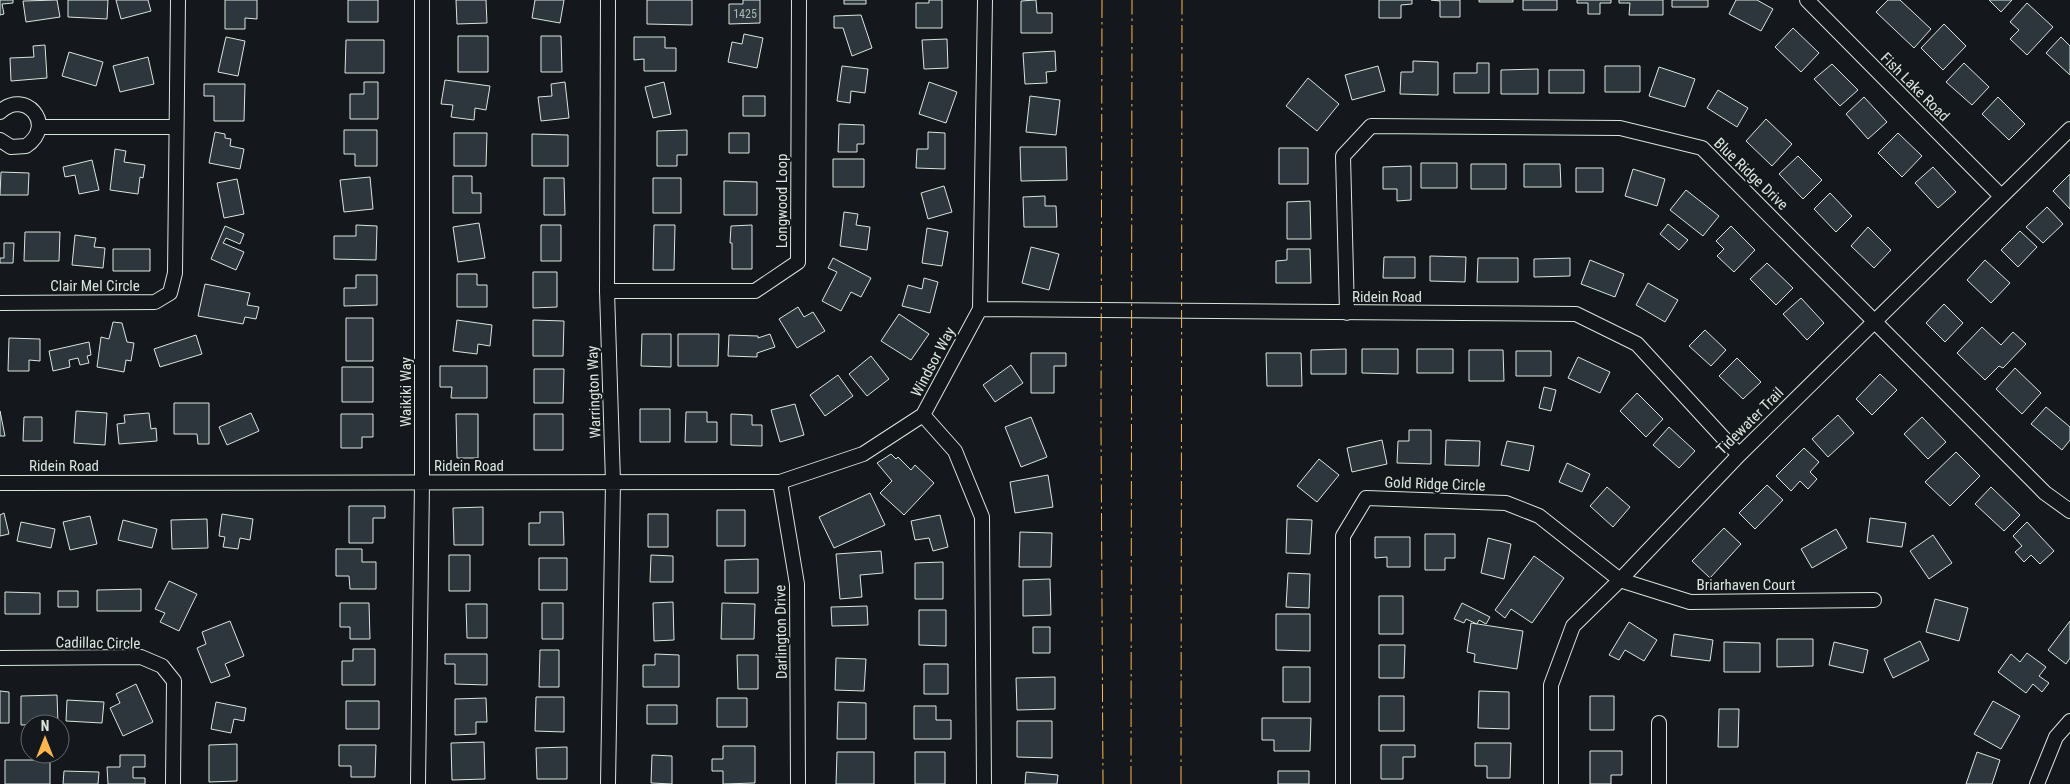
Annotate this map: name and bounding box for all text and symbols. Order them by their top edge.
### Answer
house number: 1425 [733,7,757,21]
street label: Fish Lake Road [1877,49,1953,125]
street label: Blue Ridge Drive [1710,134,1792,214]
street label: Longwood Loop [773,154,791,248]
street label: Clair Mel Circle [50,277,140,295]
street label: Ridein Road [1352,288,1422,306]
street label: Windsor Way [907,324,959,400]
street label: Warrington Way [583,345,605,439]
street label: Waikiki Way [397,357,415,427]
street label: Tidewater Trail [1713,384,1787,458]
street label: Ridein Road [29,457,99,475]
street label: Ridein Road [434,457,504,475]
street label: Gold Ridge Circle [1384,473,1486,495]
street label: Briarhaven Court [1697,576,1796,594]
street label: Darlington Drive [771,585,791,679]
street label: Cadillac Circle [55,633,141,653]
north arrow [20,714,70,764]
text: N [41,718,49,734]

